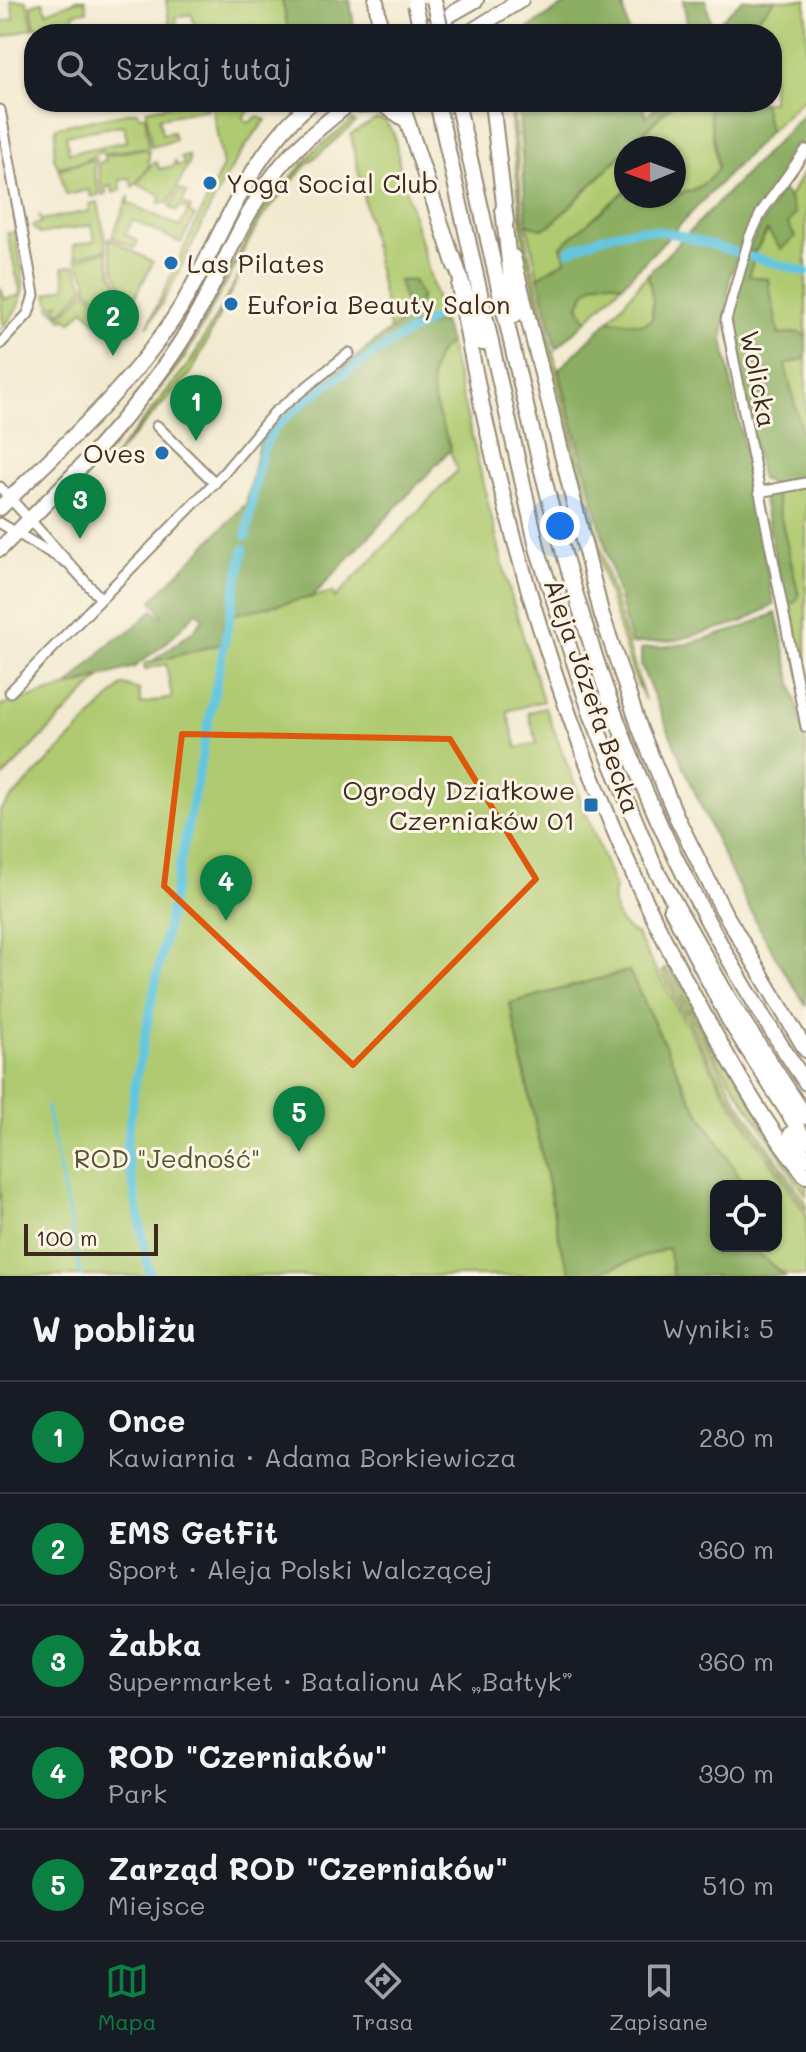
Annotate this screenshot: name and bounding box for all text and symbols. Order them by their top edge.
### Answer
search box [24,24,782,112]
icon: search [52,46,96,90]
text: Szukaj tutaj [116,48,292,88]
north arrow [614,136,686,208]
place label: Yoga Social Club [226,166,438,200]
marker: Yoga Social Club [201,174,219,192]
place label: Las Pilates [187,246,325,280]
marker: Las Pilates [162,254,180,272]
place label: Euforia Beauty Salon [247,287,510,321]
pin: 2 [87,290,139,356]
marker: Euforia Beauty Salon [222,295,240,313]
street label: Wolicka [733,328,785,430]
pin: 1 [170,375,222,441]
place label: Oves [83,436,146,470]
marker: Oves [153,444,171,462]
pin: 3 [54,473,106,539]
your location [540,506,580,546]
street label: Aleja Józefa Becka [537,574,649,818]
place label: Ogrody Działkowe Czerniaków 01 [342,773,575,837]
marker: Ogrody Działkowe Czerniaków 01 [582,796,600,814]
pin: 4 [200,855,252,921]
pin: 5 [273,1086,325,1152]
park label: ROD "Jedność" [74,1141,260,1175]
map controls [710,1180,782,1252]
button: locate [710,1180,782,1252]
scale bar [24,1220,158,1256]
text: 100 m [36,1223,98,1252]
text: W pobliżu [32,1306,196,1351]
text: Wyniki: 5 [662,1311,774,1345]
text: Once [108,1400,185,1440]
text: 1 [52,1420,64,1454]
text: 280 m [699,1420,774,1454]
text: Kawiarnia · Adama Borkiewicza [108,1440,516,1474]
text: EMS GetFit [108,1512,278,1552]
text: 2 [51,1532,65,1566]
text: 360 m [698,1532,774,1566]
text: Sport · Aleja Polski Walczącej [108,1552,493,1586]
text: Żabka [108,1624,201,1664]
text: 3 [50,1644,66,1678]
text: 360 m [698,1644,774,1678]
text: Supermarket · Batalionu AK „Bałtyk” [108,1664,573,1698]
text: ROD "Czerniaków" [108,1736,388,1776]
text: 4 [50,1756,66,1790]
text: 390 m [698,1756,774,1790]
text: Park [108,1776,167,1810]
text: Zarząd ROD "Czerniaków" [108,1848,508,1888]
text: 5 [50,1868,66,1902]
text: 510 m [702,1868,774,1902]
text: Miejsce [108,1888,206,1922]
tab: Mapa [98,1959,156,2036]
tab: Trasa [352,1959,413,2036]
tab: Zapisane [609,1959,708,2036]

